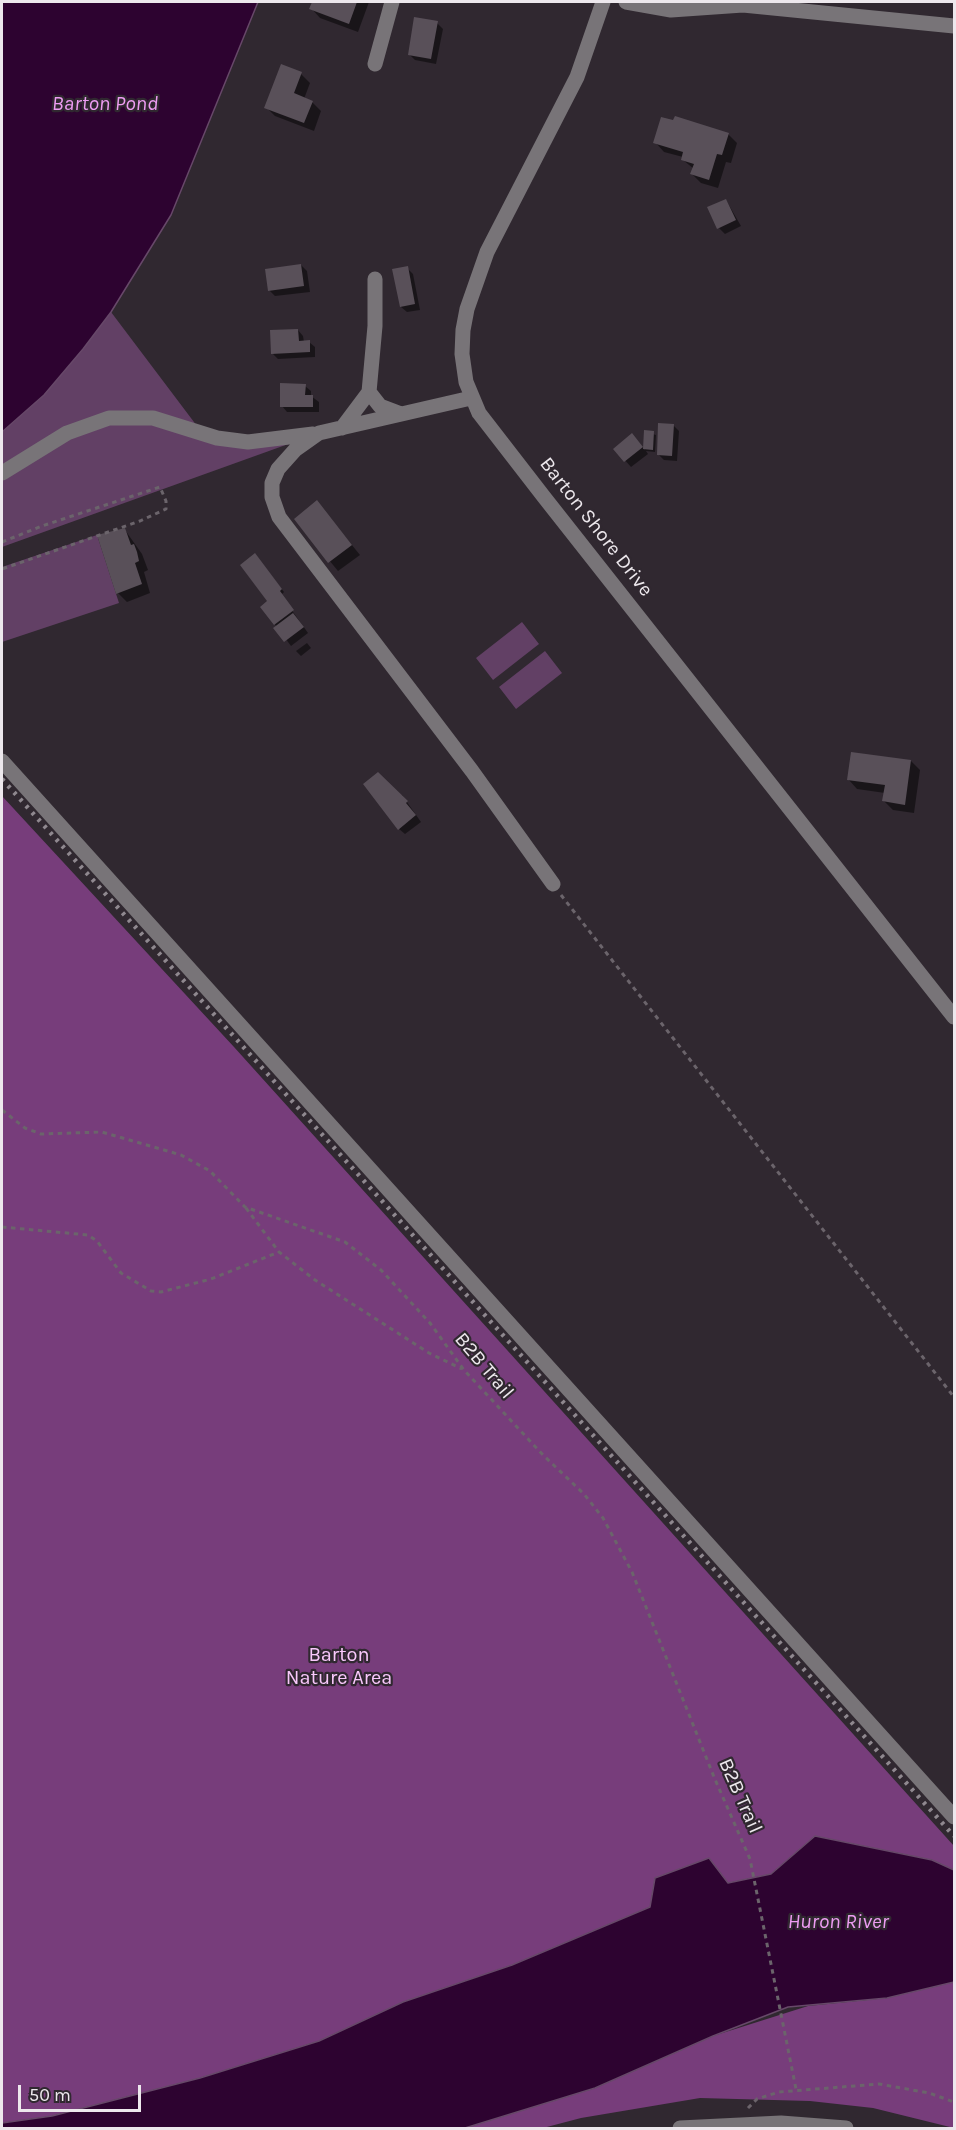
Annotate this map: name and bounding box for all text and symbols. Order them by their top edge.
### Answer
water label: Barton Pond [52,91,158,117]
street label: Barton Shore Drive [534,453,658,601]
street label: B2B Trail [449,1328,519,1404]
park label: Barton Nature Area [286,1643,392,1690]
street label: B2B Trail [713,1755,767,1837]
water label: Huron River [787,1909,889,1935]
scale bar [21,2073,144,2111]
text: 50 m [29,2084,71,2106]

